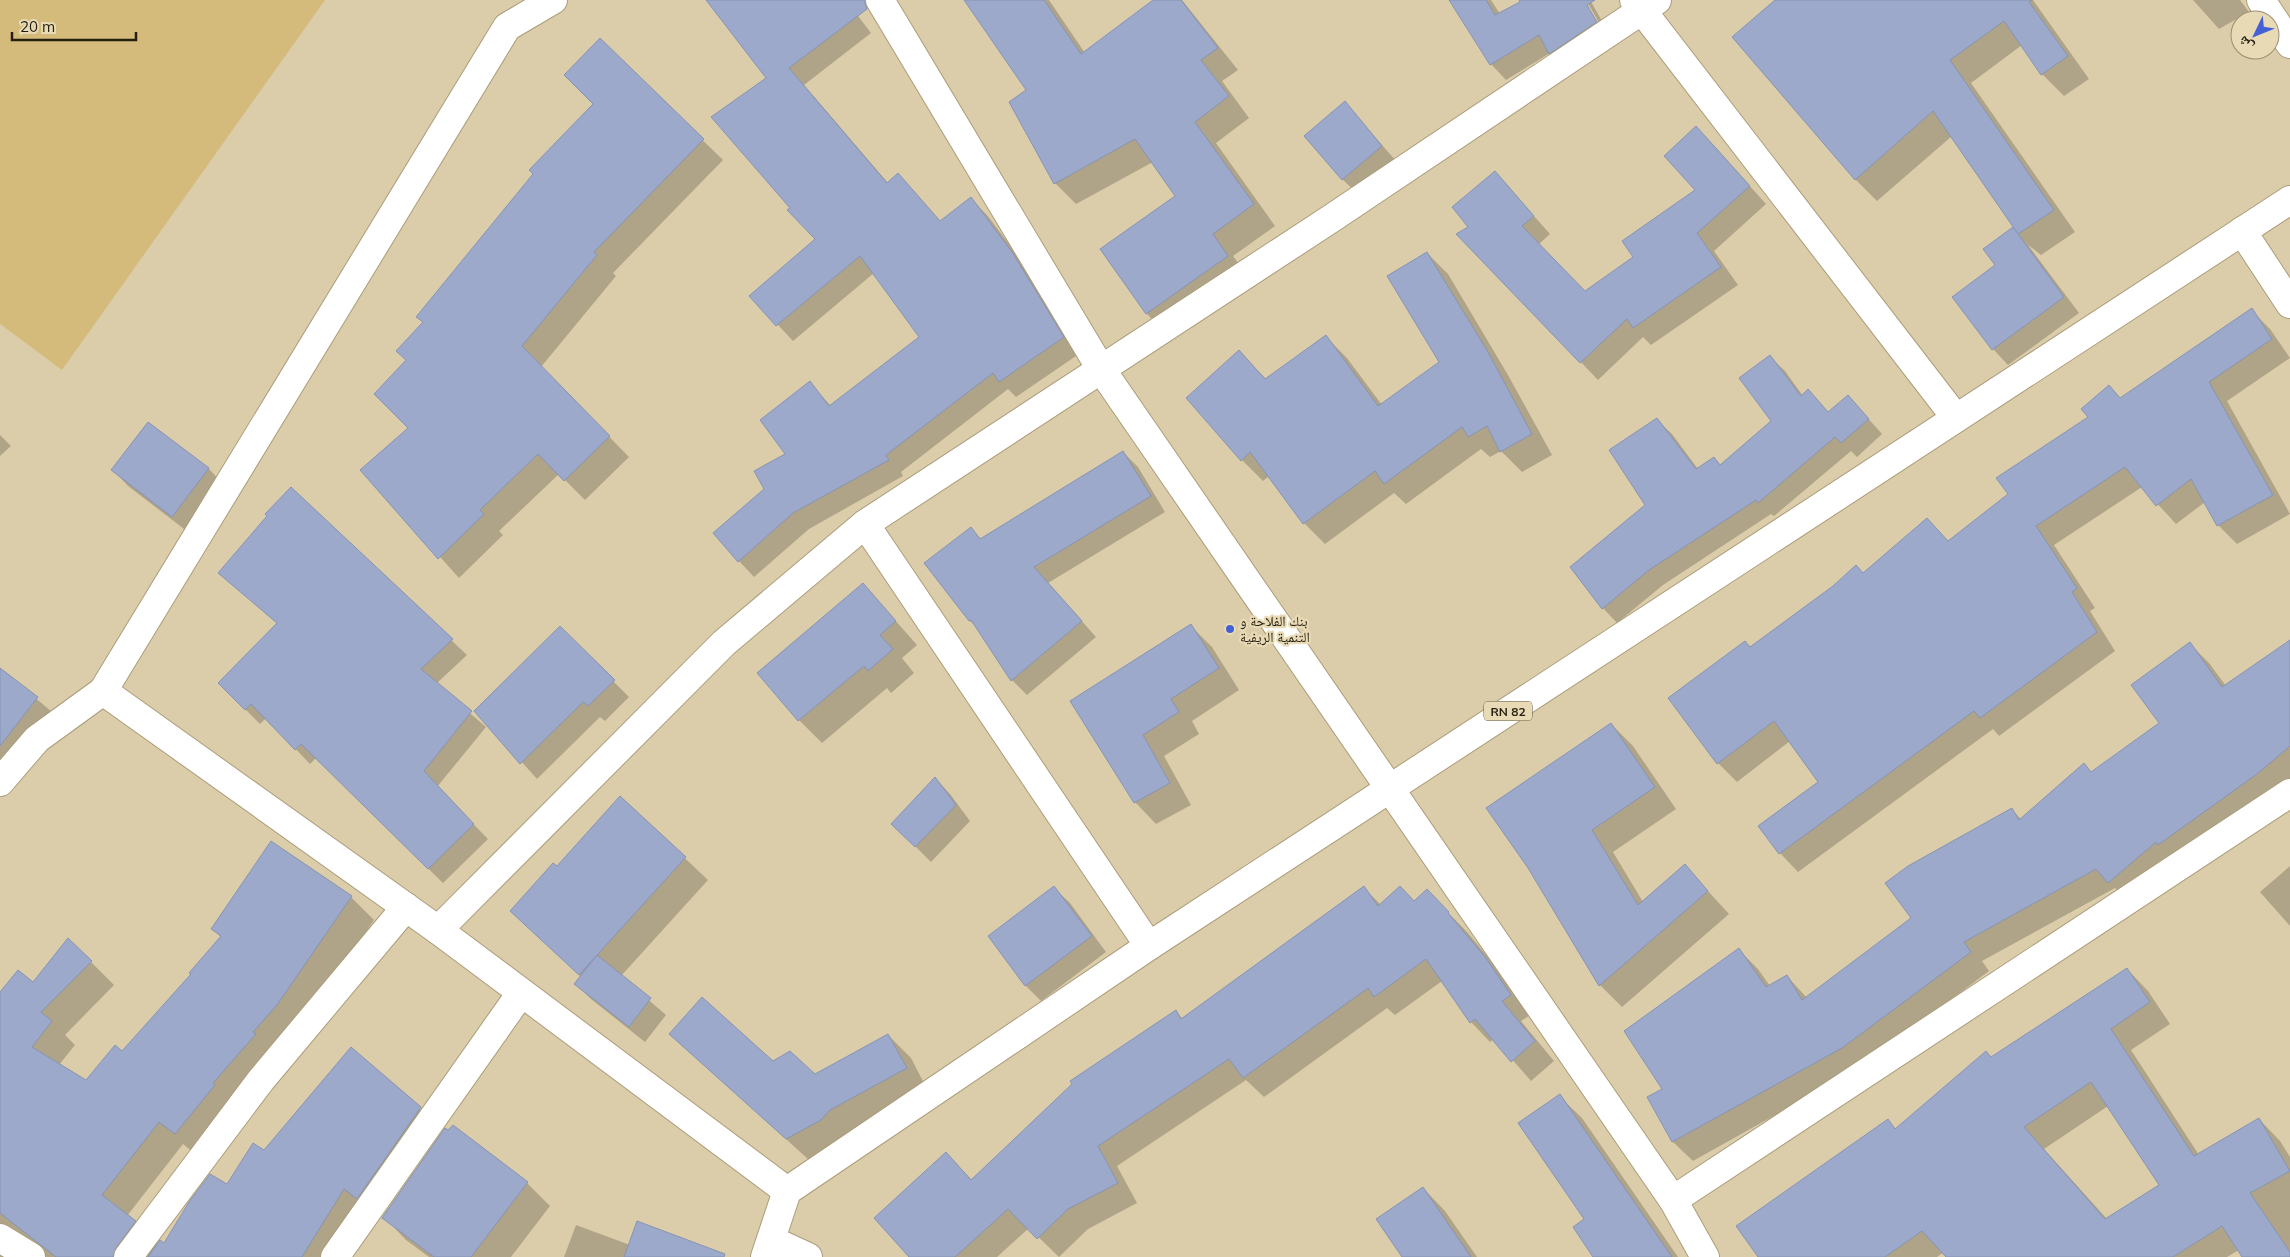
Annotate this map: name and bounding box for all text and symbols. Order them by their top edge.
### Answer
scale bar [12,10,136,42]
north arrow [2230,10,2280,60]
text: 20 m [20,17,55,36]
text: ش [2234,32,2257,55]
place label: بنك الفلاحة و التنمية الريفية [1240,612,1310,646]
marker: بنك الفلاحة و التنمية الريفية [1224,623,1236,635]
road number: RN 82 [1484,701,1532,720]

